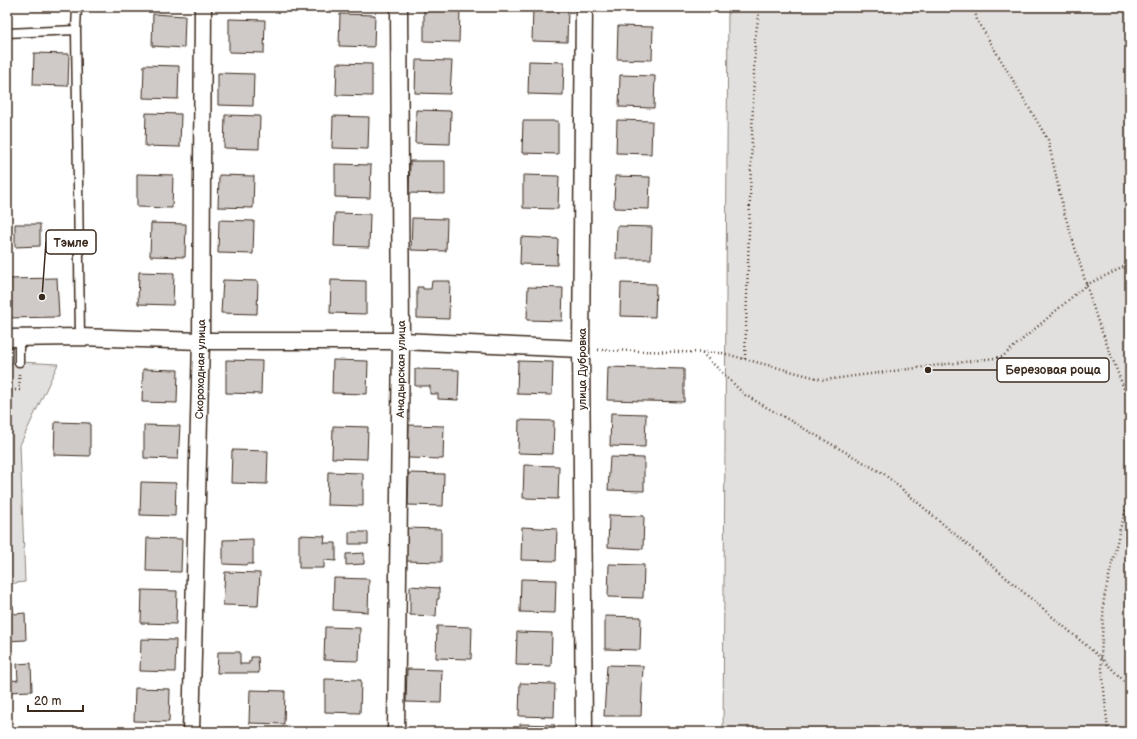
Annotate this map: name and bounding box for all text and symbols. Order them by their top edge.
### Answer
callout: Тэмле [46,230,96,254]
text: Тэмле [54,236,89,251]
street label: Скороходная улица [193,319,208,419]
street label: Анадырская улица [394,320,408,419]
street label: улица Дубровка [576,327,589,410]
callout: Березовая роща [997,358,1109,382]
text: Березовая роща [1005,363,1102,378]
scale bar [28,687,83,713]
text: 20 m [34,694,61,709]

